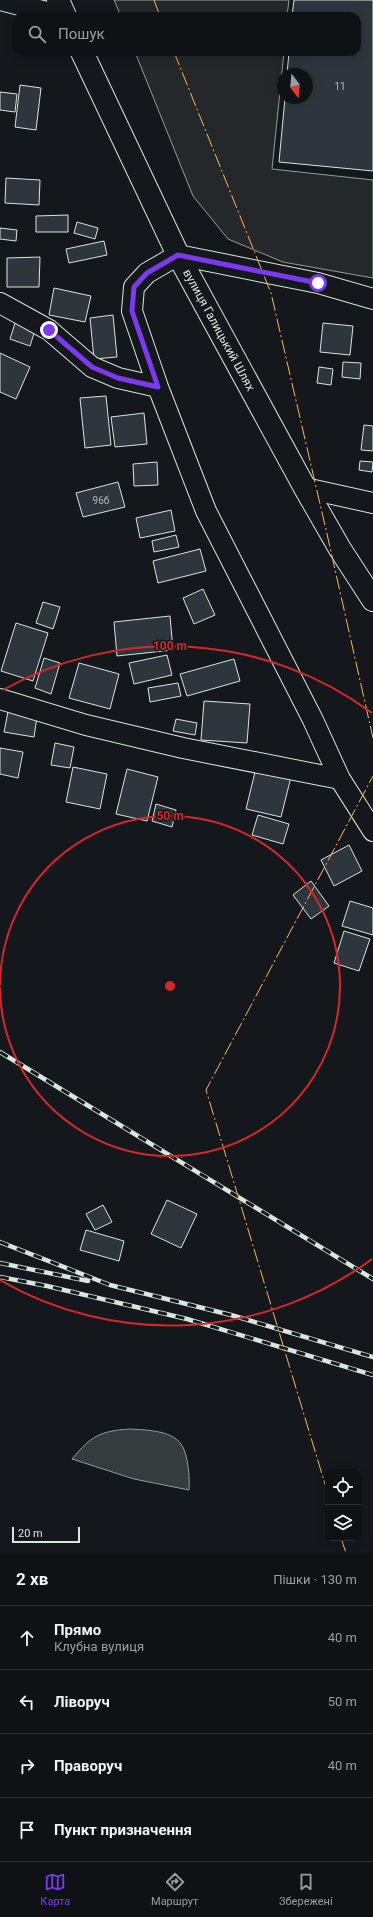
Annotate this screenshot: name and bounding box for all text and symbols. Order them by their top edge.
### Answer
search box [12,12,361,56]
icon: search [26,23,48,45]
text: Пошук [58,25,105,43]
north arrow [277,68,313,104]
house number: 11 [334,81,346,92]
street label: вулиця Галицький Шлях [180,267,258,393]
route start [309,274,327,292]
route end [40,321,58,339]
house number: 96б [93,495,110,506]
text: 100 m [153,639,187,653]
text: 50 m [156,809,184,823]
centre of rings [163,979,177,993]
map controls [325,1469,361,1541]
button: locate [325,1469,361,1505]
button: layers [325,1505,361,1541]
scale bar [12,1525,80,1544]
text: 20 m [18,1527,43,1540]
text: 2 хв [16,1569,48,1589]
text: Пішки · 130 m [273,1572,357,1587]
text: Прямо [54,1621,101,1639]
icon: ahead [16,1627,38,1649]
text: 40 m [328,1630,357,1645]
text: Клубна вулиця [54,1639,144,1654]
icon: left [16,1691,38,1713]
text: Ліворуч [54,1693,110,1711]
text: 50 m [328,1694,357,1709]
icon: right [16,1755,38,1777]
text: Праворуч [54,1757,122,1775]
text: 40 m [328,1758,357,1773]
icon: arrive [16,1819,38,1841]
text: Пункт призначення [54,1821,192,1839]
tab: Карта [40,1871,70,1908]
tab: Маршрут [151,1871,198,1908]
tab: Збережені [279,1871,333,1908]

